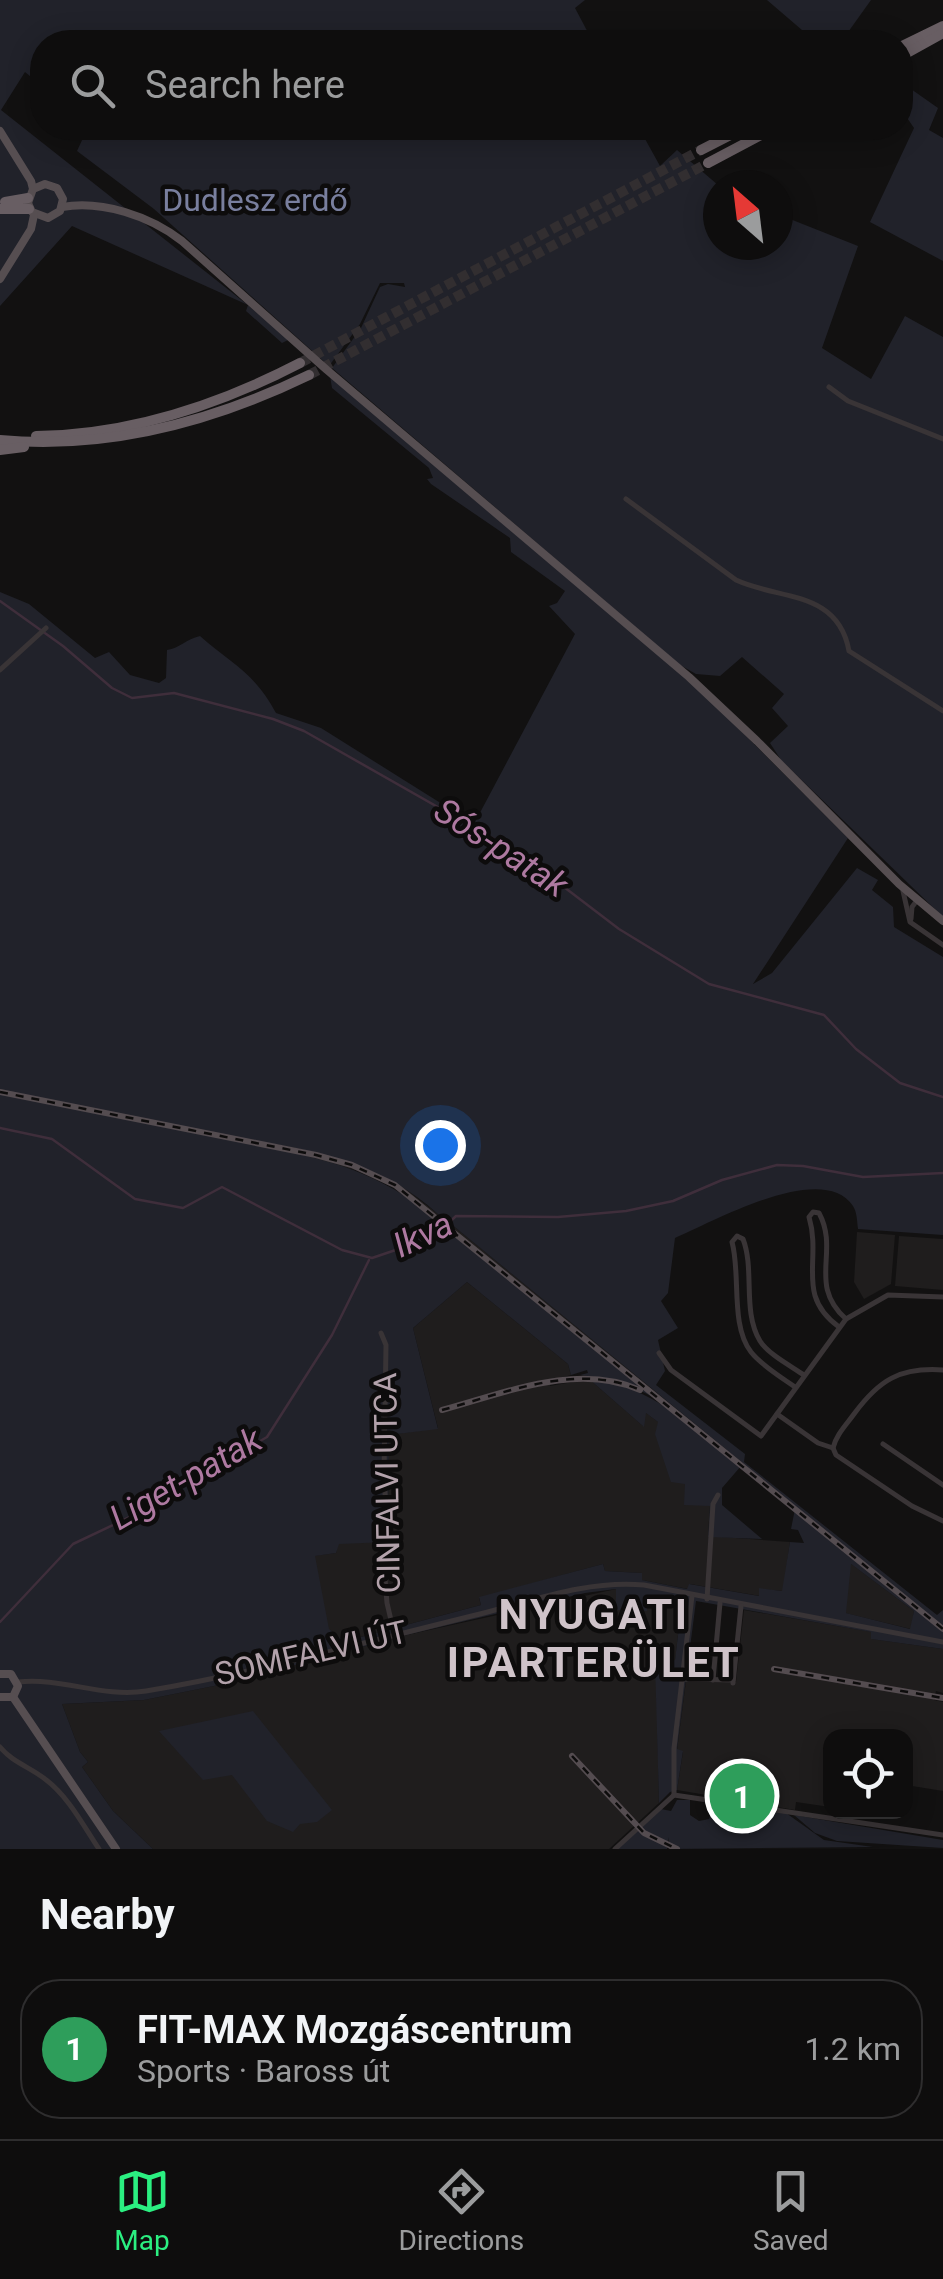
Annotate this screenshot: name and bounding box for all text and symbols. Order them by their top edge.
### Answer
search box [30,30,913,140]
icon: search [65,58,120,113]
text: Search here [145,63,345,107]
north arrow [703,170,793,260]
park label: Dudlesz erdő [162,181,348,219]
water label: Sós-patak [427,790,576,907]
your location [415,1120,466,1171]
water label: Ikva [387,1204,459,1266]
street label: CINFALVI UTCA [366,1372,408,1594]
water label: Liget-patak [103,1419,270,1539]
district label: NYUGATI IPARTERÜLET [447,1590,741,1687]
street label: SOMFALVI ÚT [211,1612,411,1694]
map controls [823,1729,913,1819]
button: locate [823,1729,913,1819]
pin: 1 [710,1758,774,1834]
text: Nearby [40,1890,175,1939]
text: FIT-MAX Mozgáscentrum [137,2008,572,2052]
text: 1 [65,2030,84,2068]
text: 1.2 km [804,2030,901,2068]
text: Sports · Baross út [137,2052,390,2090]
tab: Map [114,2164,170,2257]
tab: Directions [398,2164,524,2257]
tab: Saved [753,2164,829,2257]

